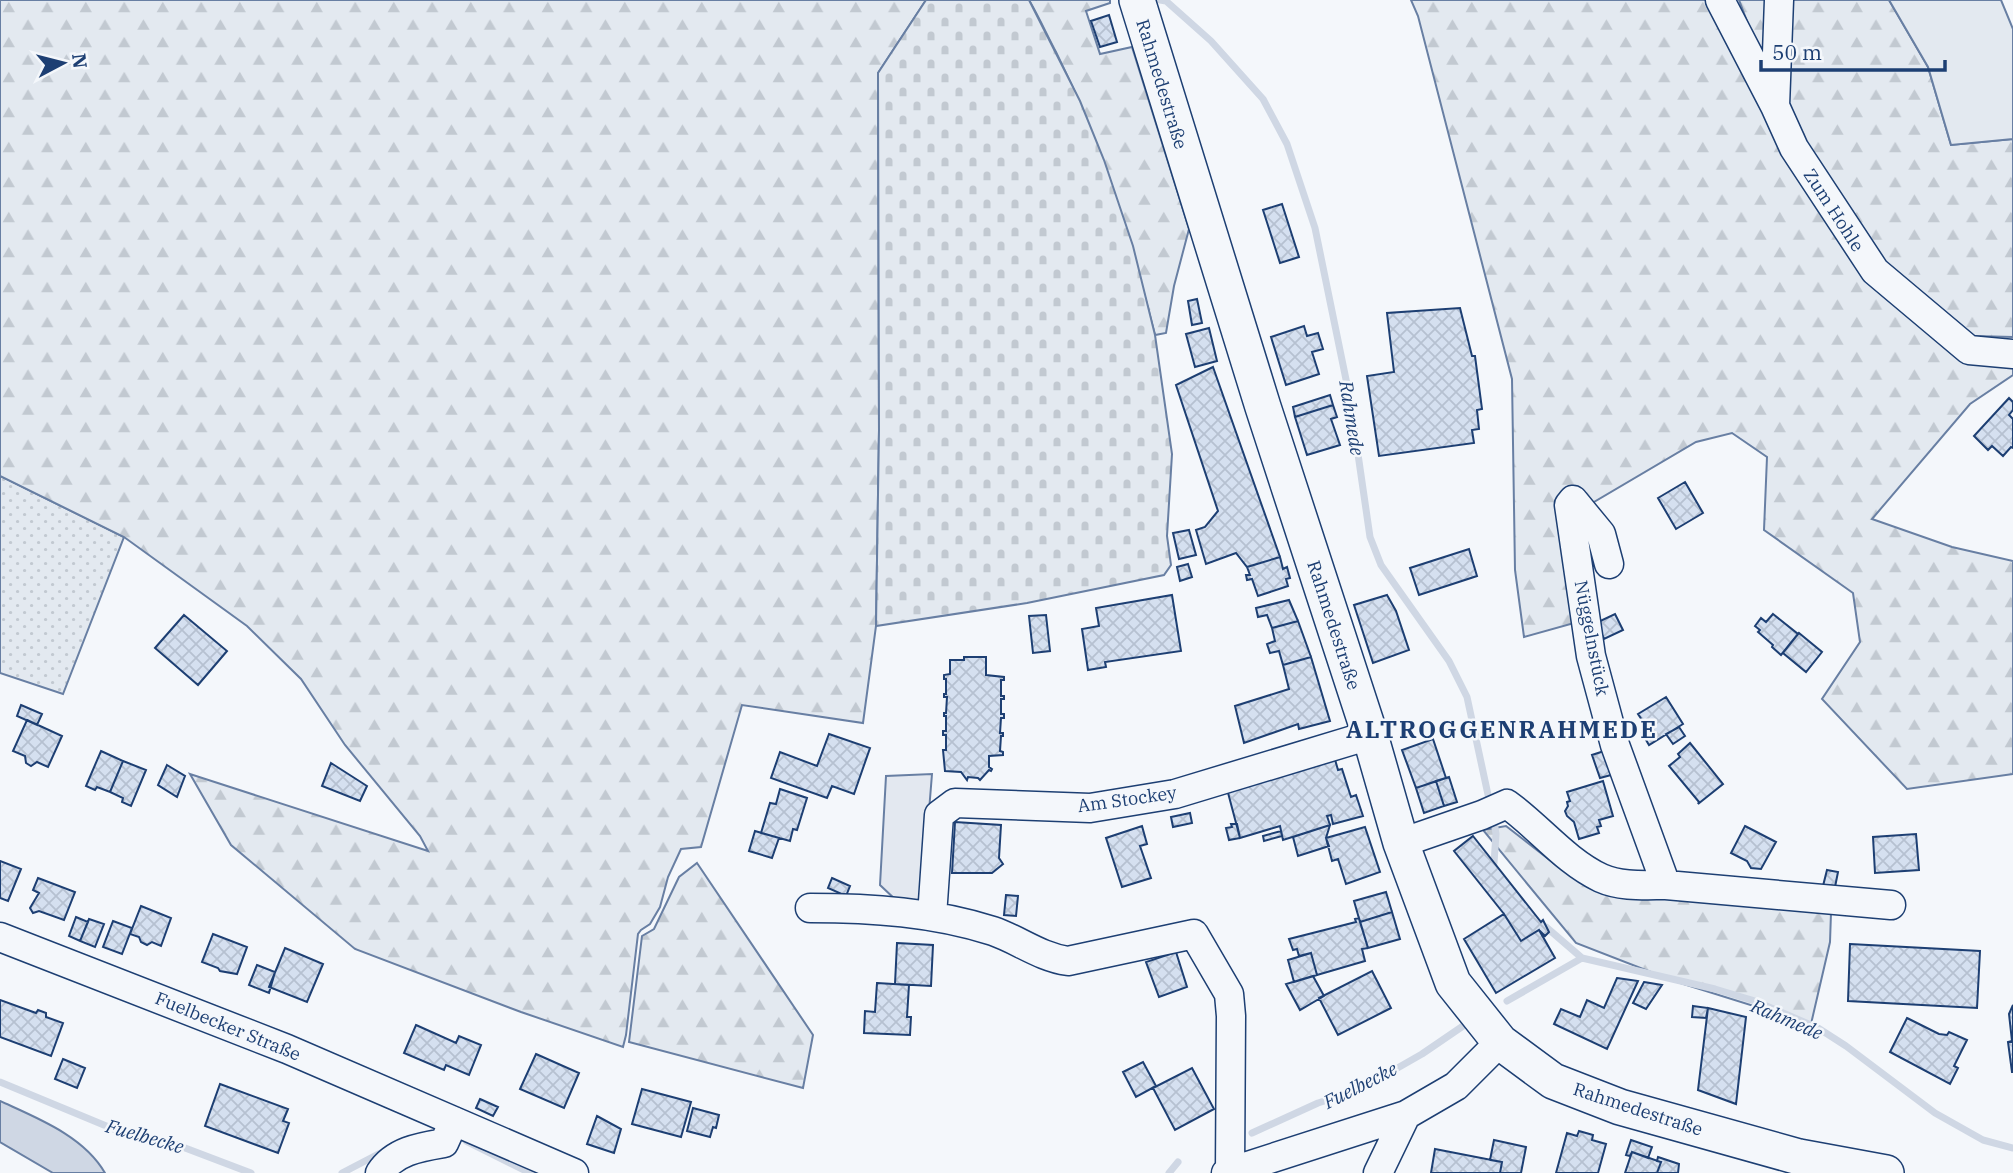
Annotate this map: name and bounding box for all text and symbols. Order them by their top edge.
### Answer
street label: Rahmedestraße [1131,16,1193,152]
north arrow [28,28,98,98]
scale bar [1761,28,1945,72]
text: 50 m [1772,38,1822,66]
text: N [67,52,93,70]
street label: Zum Hohle [1799,164,1869,256]
water label: Rahmede [1334,378,1370,458]
street label: Rahmedestraße [1302,557,1366,693]
street label: Nüggelnstück [1570,578,1615,698]
district label: ALTROGGENRAHMEDE [1346,713,1658,745]
street label: Am Stockey [1076,781,1178,817]
street label: Fuelbecker Straße [152,986,304,1066]
water label: Rahmede [1747,993,1827,1045]
water label: Fuelbecke [1318,1056,1401,1114]
street label: Rahmedestraße [1570,1077,1706,1141]
water label: Fuelbecke [102,1113,187,1159]

